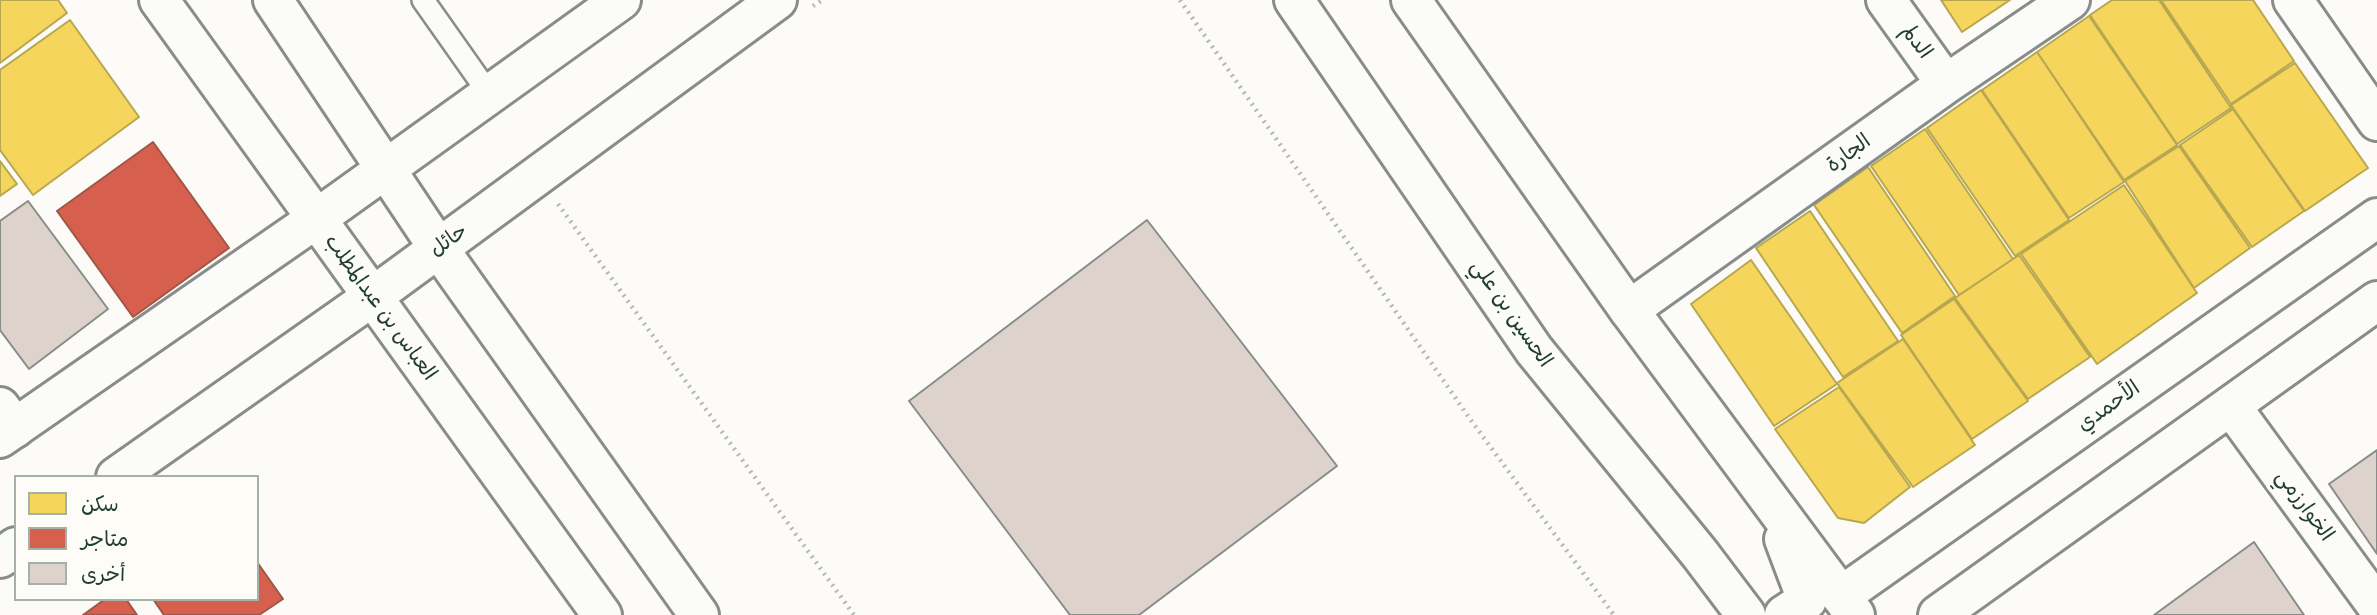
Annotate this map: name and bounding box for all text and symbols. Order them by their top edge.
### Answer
street label: الدلم [1895,20,1937,64]
street label: الجارة [1822,129,1876,179]
street label: حائل [425,219,473,263]
street label: العباس بن عبدالمطلب [319,230,441,386]
street label: الحسين بن علي [1465,255,1557,373]
street label: الأحمدي [2073,376,2145,438]
street label: الخوارزمي [2270,465,2338,547]
legend [14,475,259,601]
text: سكن [81,485,119,523]
text: متاجر [81,520,128,558]
text: أخرى [81,555,125,593]

